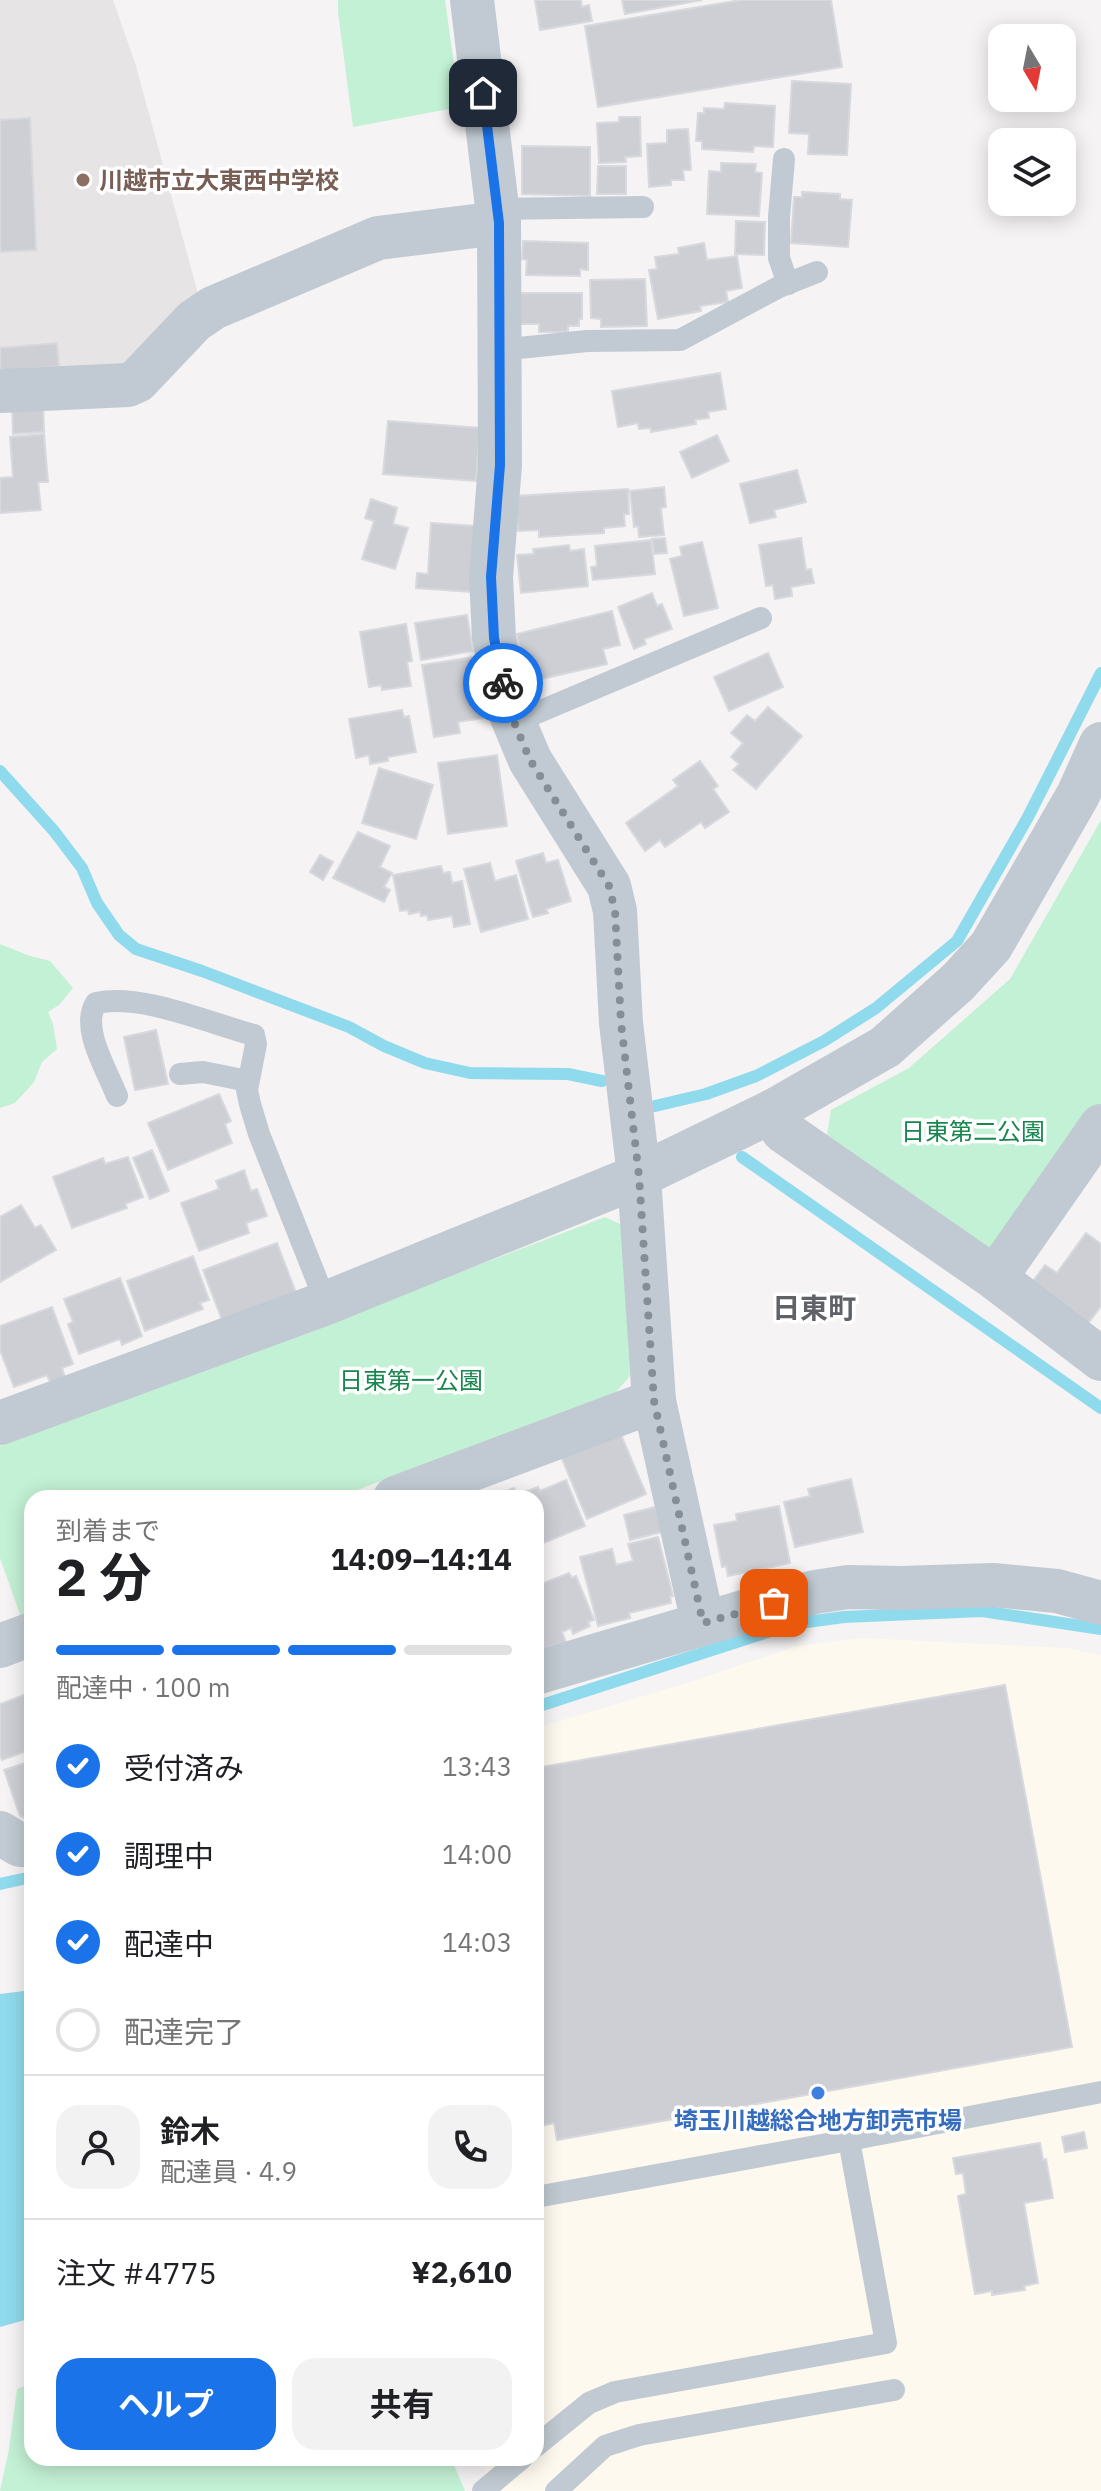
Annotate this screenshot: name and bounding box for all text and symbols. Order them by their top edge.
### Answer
north arrow [988,24,1076,112]
map controls [988,24,1076,216]
pin [449,59,517,127]
icon: home [461,71,505,115]
button: layers [988,128,1076,216]
place label: 川越市立大東西中学校 [99,164,339,196]
marker: 川越市立大東西中学校 [74,171,92,189]
courier [463,643,543,723]
icon: bike [481,661,525,705]
park label: 日東第二公園 [901,1115,1045,1147]
district label: 日東町 [772,1289,856,1326]
park label: 日東第一公園 [339,1364,483,1396]
text: 到着まで [56,1513,160,1547]
text: 14:09–14:14 [331,1539,512,1578]
text: 2 分 [56,1543,151,1610]
pin [740,1569,808,1637]
icon: bag [752,1581,796,1625]
text: 配達中 · 100 m [56,1670,230,1704]
icon: check [56,1744,100,1788]
text: 受付済み [124,1748,244,1787]
text: 13:43 [442,1749,512,1783]
icon: check [56,1832,100,1876]
text: 調理中 [124,1836,214,1875]
text: 14:00 [442,1837,512,1871]
icon: check [56,1920,100,1964]
text: 配達中 [124,1924,214,1963]
text: 14:03 [442,1925,512,1959]
text: 配達完了 [124,2012,244,2051]
marker: 埼玉川越総合地方卸売市場 [809,2084,827,2102]
place label: 埼玉川越総合地方卸売市場 [674,2104,962,2136]
button: person [56,2105,140,2189]
button: phone [428,2105,512,2189]
text: 鈴木 [160,2111,220,2150]
text: 配達員 · 4.9 [160,2154,297,2188]
text: ¥2,610 [411,2252,512,2291]
text: 注文 #4775 [56,2253,216,2292]
button: ヘルプ [56,2358,276,2450]
button: 共有 [292,2358,512,2450]

